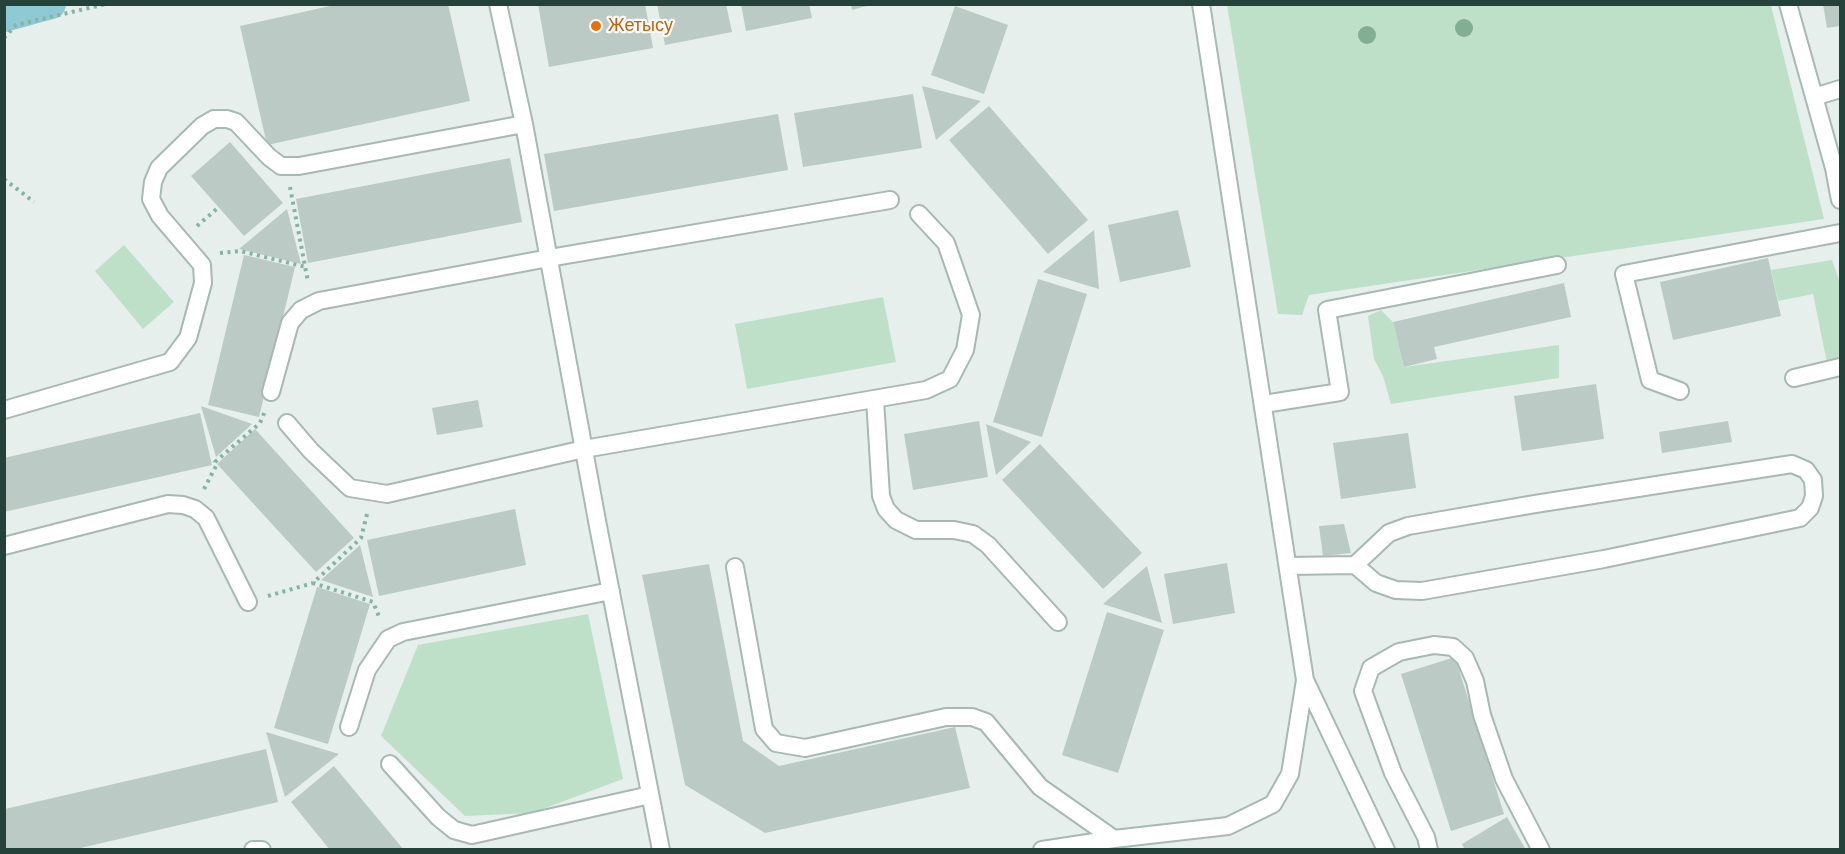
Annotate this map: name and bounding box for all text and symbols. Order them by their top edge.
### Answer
place label: Жетысу [608,15,673,37]
marker: Жетысу [589,19,603,33]

